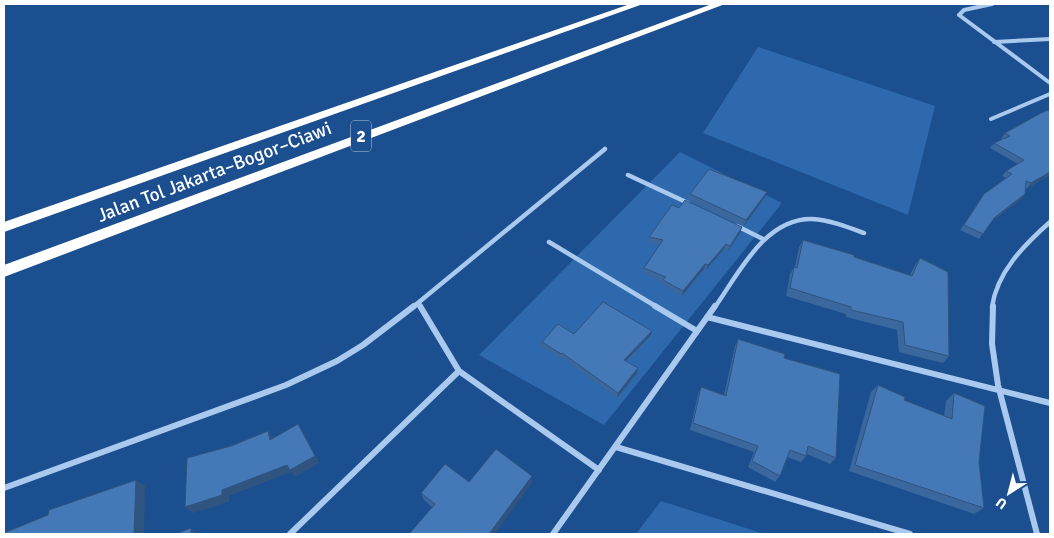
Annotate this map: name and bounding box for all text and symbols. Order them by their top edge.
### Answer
street label: Jalan Tol Jakarta–Bogor–Ciawi [94,116,335,228]
road number: 2 [351,120,371,152]
north arrow [984,468,1034,518]
text: U [993,493,1010,513]

